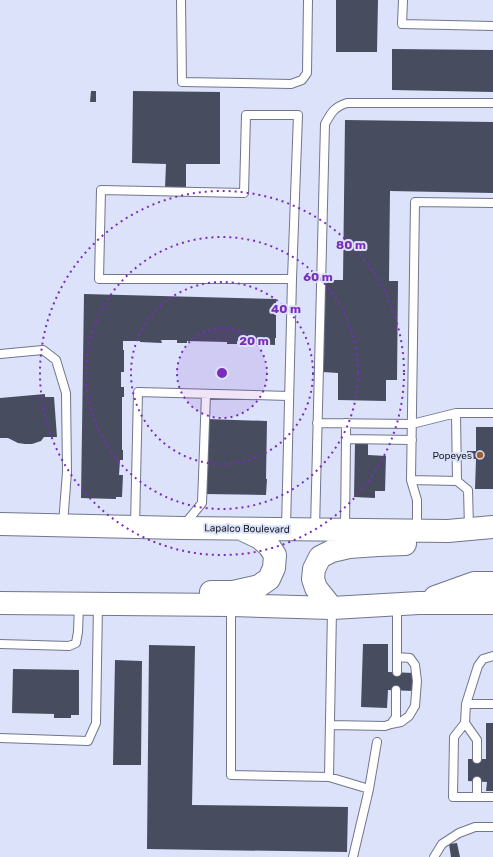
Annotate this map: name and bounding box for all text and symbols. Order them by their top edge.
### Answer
text: 80 m [336,238,366,252]
text: 60 m [303,270,333,284]
text: 40 m [271,302,301,316]
text: 20 m [239,334,269,348]
centre of rings [215,366,229,380]
place label: Popeyes [433,450,472,462]
marker: Popeyes [475,450,485,460]
street label: Lapalco Boulevard [204,522,290,536]

